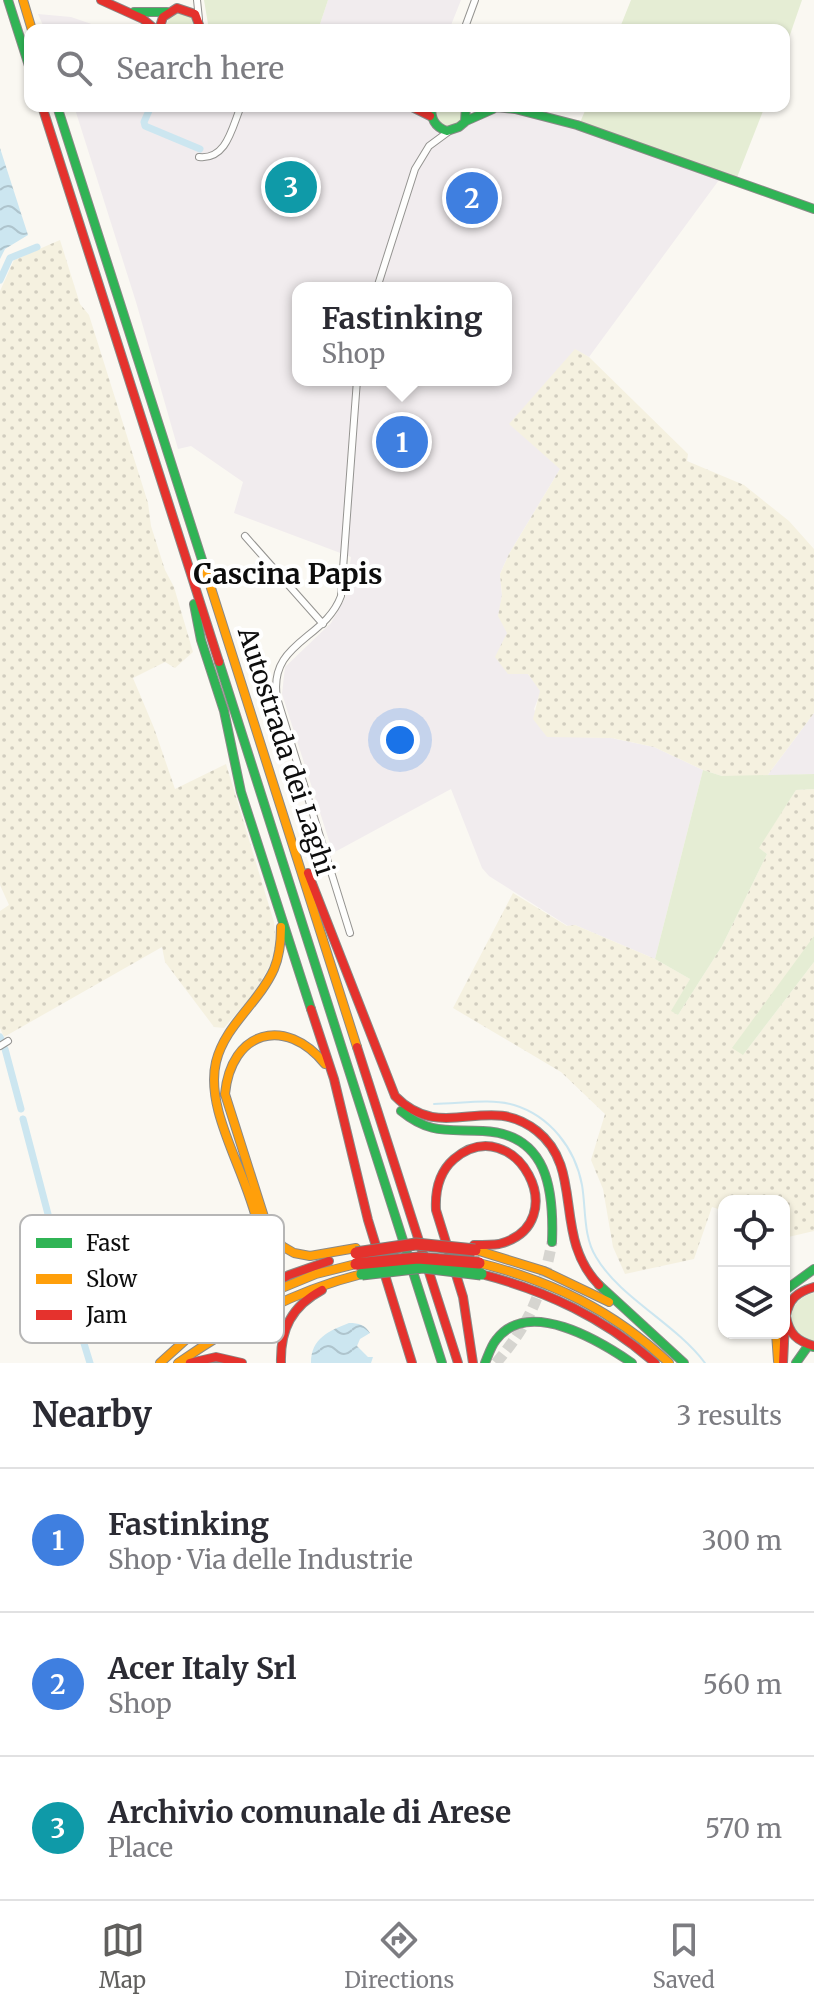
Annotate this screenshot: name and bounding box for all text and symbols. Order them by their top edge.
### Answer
search box [24,24,790,112]
icon: search [52,46,96,90]
text: Search here [116,49,284,87]
pin: 3 [265,157,317,217]
pin: 2 [446,168,498,228]
popup [292,282,512,386]
text: Fastinking [321,299,483,337]
text: Shop [321,337,385,370]
pin: 1 [376,412,428,472]
district label: Cascina Papis [194,556,382,592]
street label: Autostrada dei Laghi [230,622,342,879]
your location [380,720,420,760]
map controls [718,1195,790,1339]
button: locate [718,1195,790,1267]
legend [20,1215,284,1343]
text: Fast [86,1229,130,1257]
text: Slow [86,1265,137,1293]
button: layers [718,1267,790,1339]
text: Jam [85,1301,127,1329]
text: Nearby [32,1394,152,1436]
text: 3 results [677,1399,782,1432]
text: Fastinking [108,1505,269,1543]
text: 1 [52,1524,64,1557]
text: 300 m [702,1524,782,1557]
text: Shop · Via delle Industrie [108,1543,413,1576]
text: Acer Italy Srl [108,1649,296,1687]
text: 2 [50,1668,66,1701]
text: 560 m [703,1668,782,1701]
text: Shop [108,1687,172,1720]
text: Archivio comunale di Arese [108,1793,511,1831]
text: 3 [51,1812,65,1845]
text: 570 m [705,1812,782,1845]
text: Place [108,1831,173,1864]
tab: Map [99,1918,146,1994]
tab: Directions [344,1918,454,1994]
tab: Saved [653,1918,715,1994]

